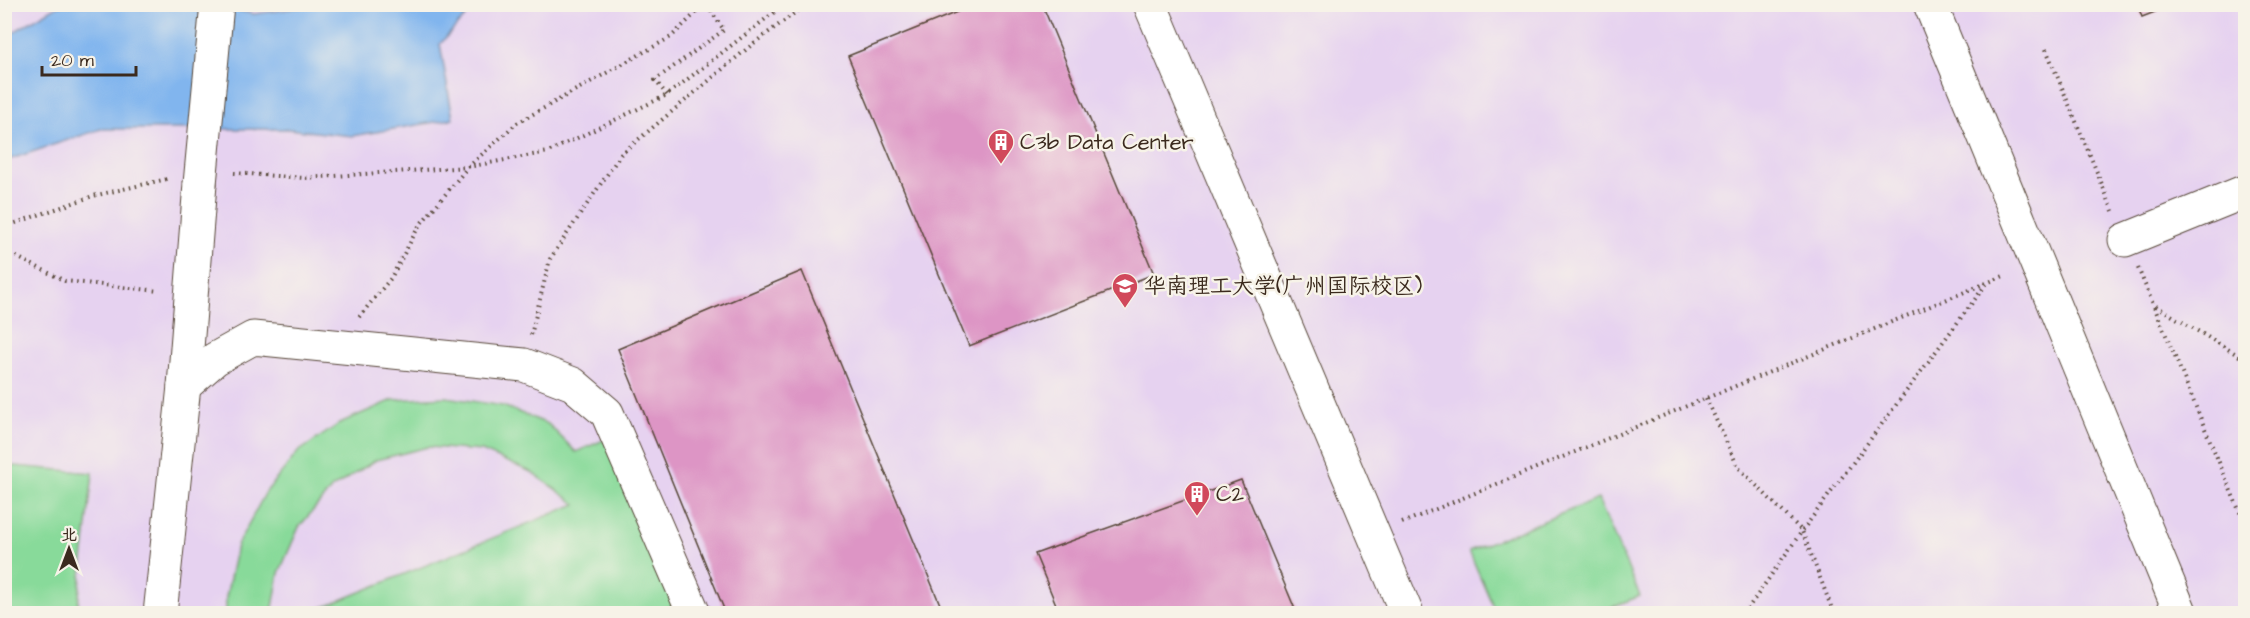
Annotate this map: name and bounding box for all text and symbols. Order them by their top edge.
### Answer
scale bar [42,39,136,77]
text: 20 m [51,48,94,73]
building icon: C3b Data Center [986,127,1016,165]
place label: C3b Data Center [1020,127,1194,158]
school or university icon: 华南理工大学(广州国际校区) [1110,271,1140,309]
place label: 华南理工大学(广州国际校区) [1144,271,1423,302]
building icon: C2 [1182,479,1212,517]
place label: C2 [1216,479,1245,510]
north arrow [39,519,99,579]
text: 北 [61,524,77,546]

